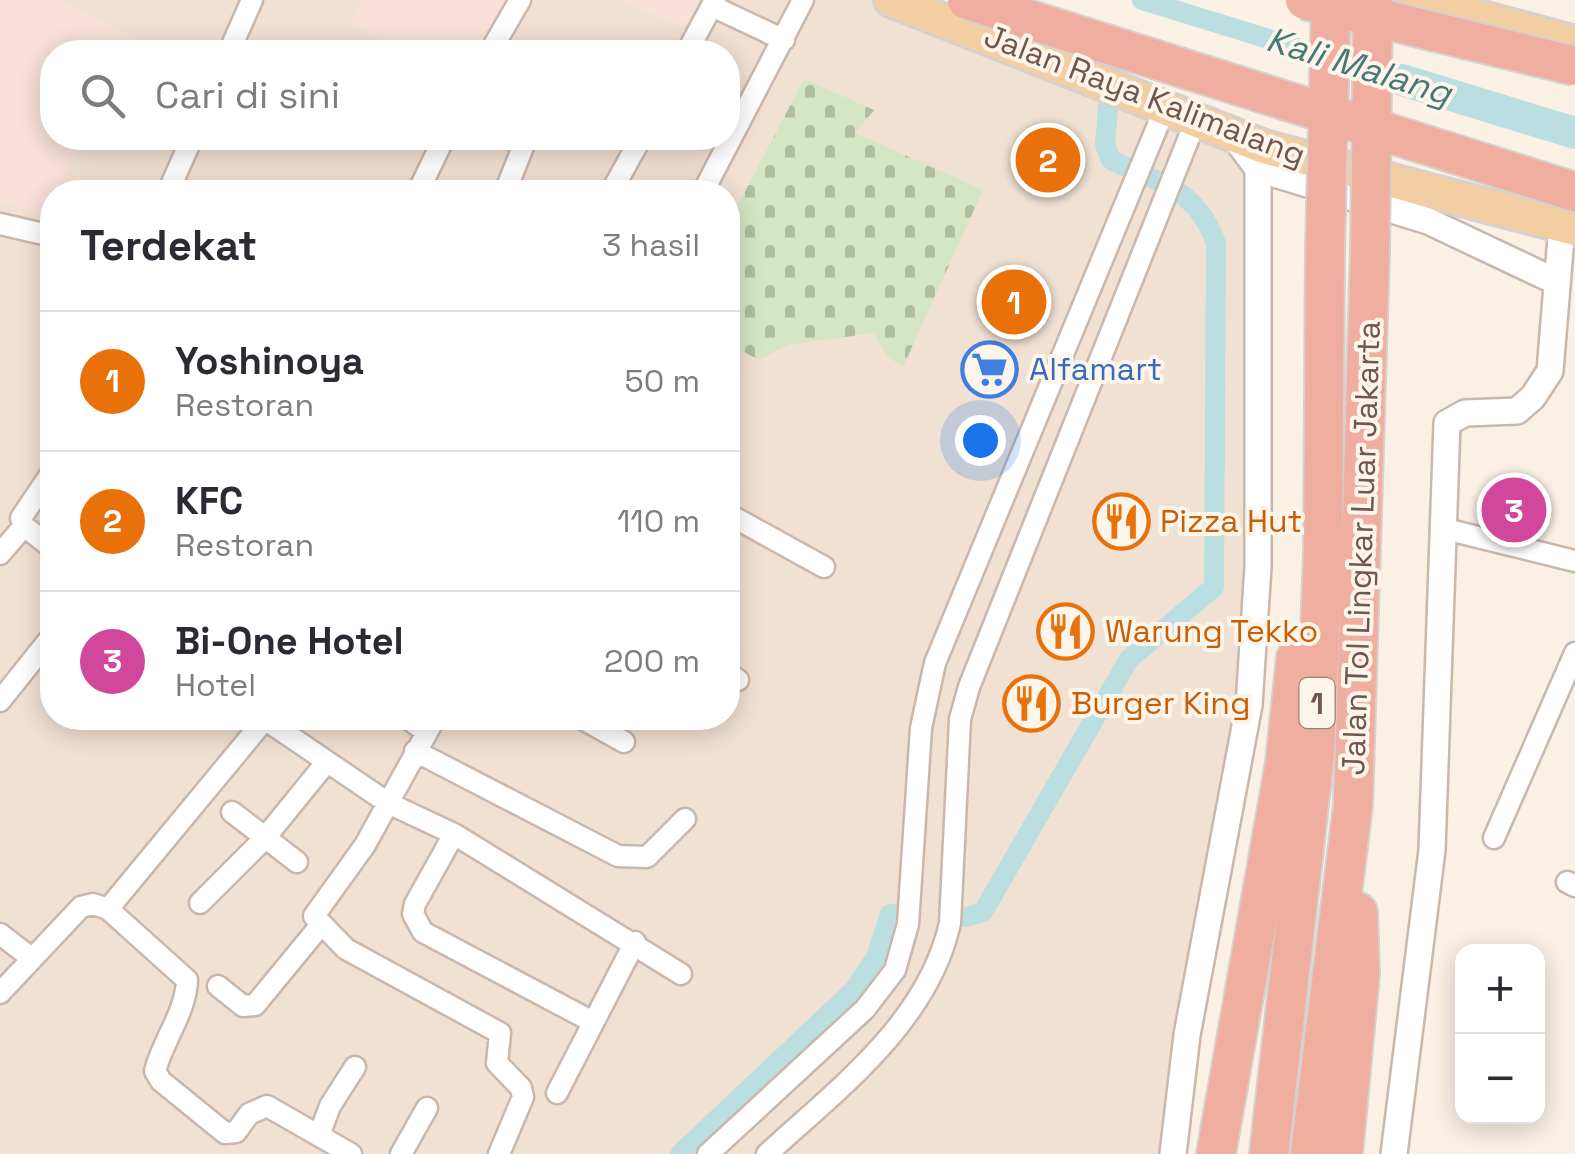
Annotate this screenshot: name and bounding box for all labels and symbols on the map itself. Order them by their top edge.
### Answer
street label: Jalan Raya Kalimalang [979,15,1311,175]
water label: Kali Malang [1261,17,1458,115]
pin: 2 [1016,122,1080,198]
pin: 1 [982,264,1046,340]
street label: Jalan Tol Lingkar Luar Jakarta [1333,320,1389,776]
supermarket icon: Alfamart [960,339,1020,399]
place label: Alfamart [1029,349,1162,389]
your location [955,415,1006,466]
pin: 3 [1482,472,1546,548]
restaurant icon: Pizza Hut [1091,491,1151,551]
place label: Pizza Hut [1160,501,1302,541]
restaurant icon: Warung Tekko [1036,601,1096,661]
place label: Warung Tekko [1105,611,1318,651]
restaurant icon: Burger King [1002,673,1062,733]
road number: 1 [1300,678,1334,728]
place label: Burger King [1071,683,1251,723]

